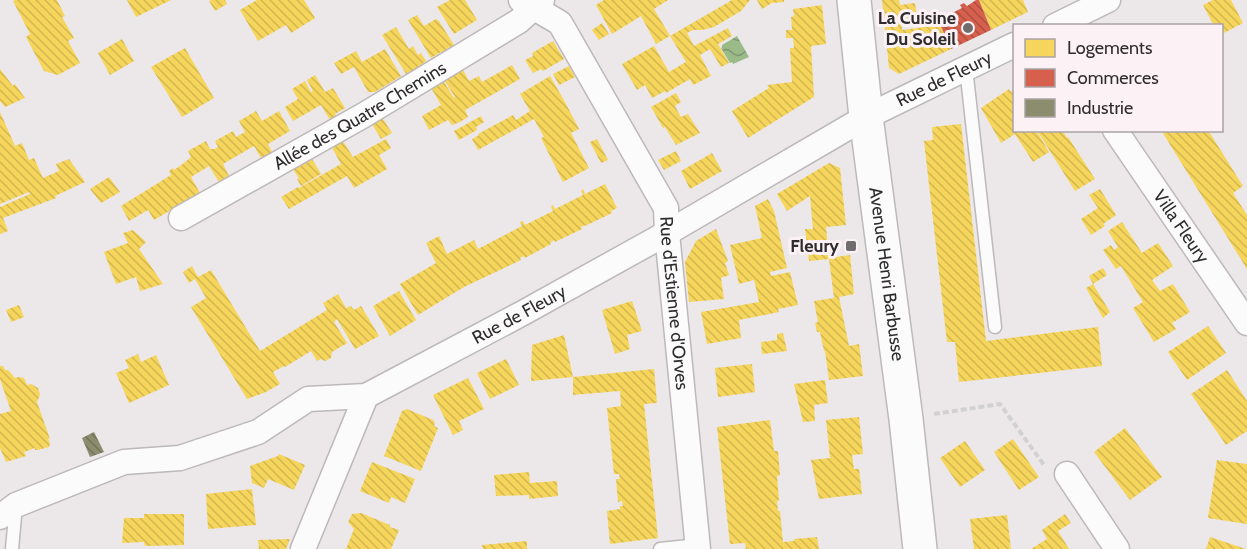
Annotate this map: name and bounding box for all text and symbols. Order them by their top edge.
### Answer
place label: La Cuisine Du Soleil [878,7,956,50]
marker: La Cuisine Du Soleil [961,21,975,35]
legend [1013,24,1223,132]
text: Logements [1067,37,1152,59]
street label: Rue de Fleury [893,46,995,112]
street label: Allée des Quatre Chemins [270,57,450,175]
text: Commerces [1067,67,1159,89]
text: Industrie [1067,97,1133,119]
street label: Avenue Henri Barbusse [864,186,909,362]
street label: Villa Fleury [1148,186,1214,267]
street label: Rue d'Estienne d'Orves [655,216,693,391]
place label: Fleury [790,235,839,257]
marker: Fleury [844,239,858,253]
street label: Rue de Fleury [468,280,570,349]

